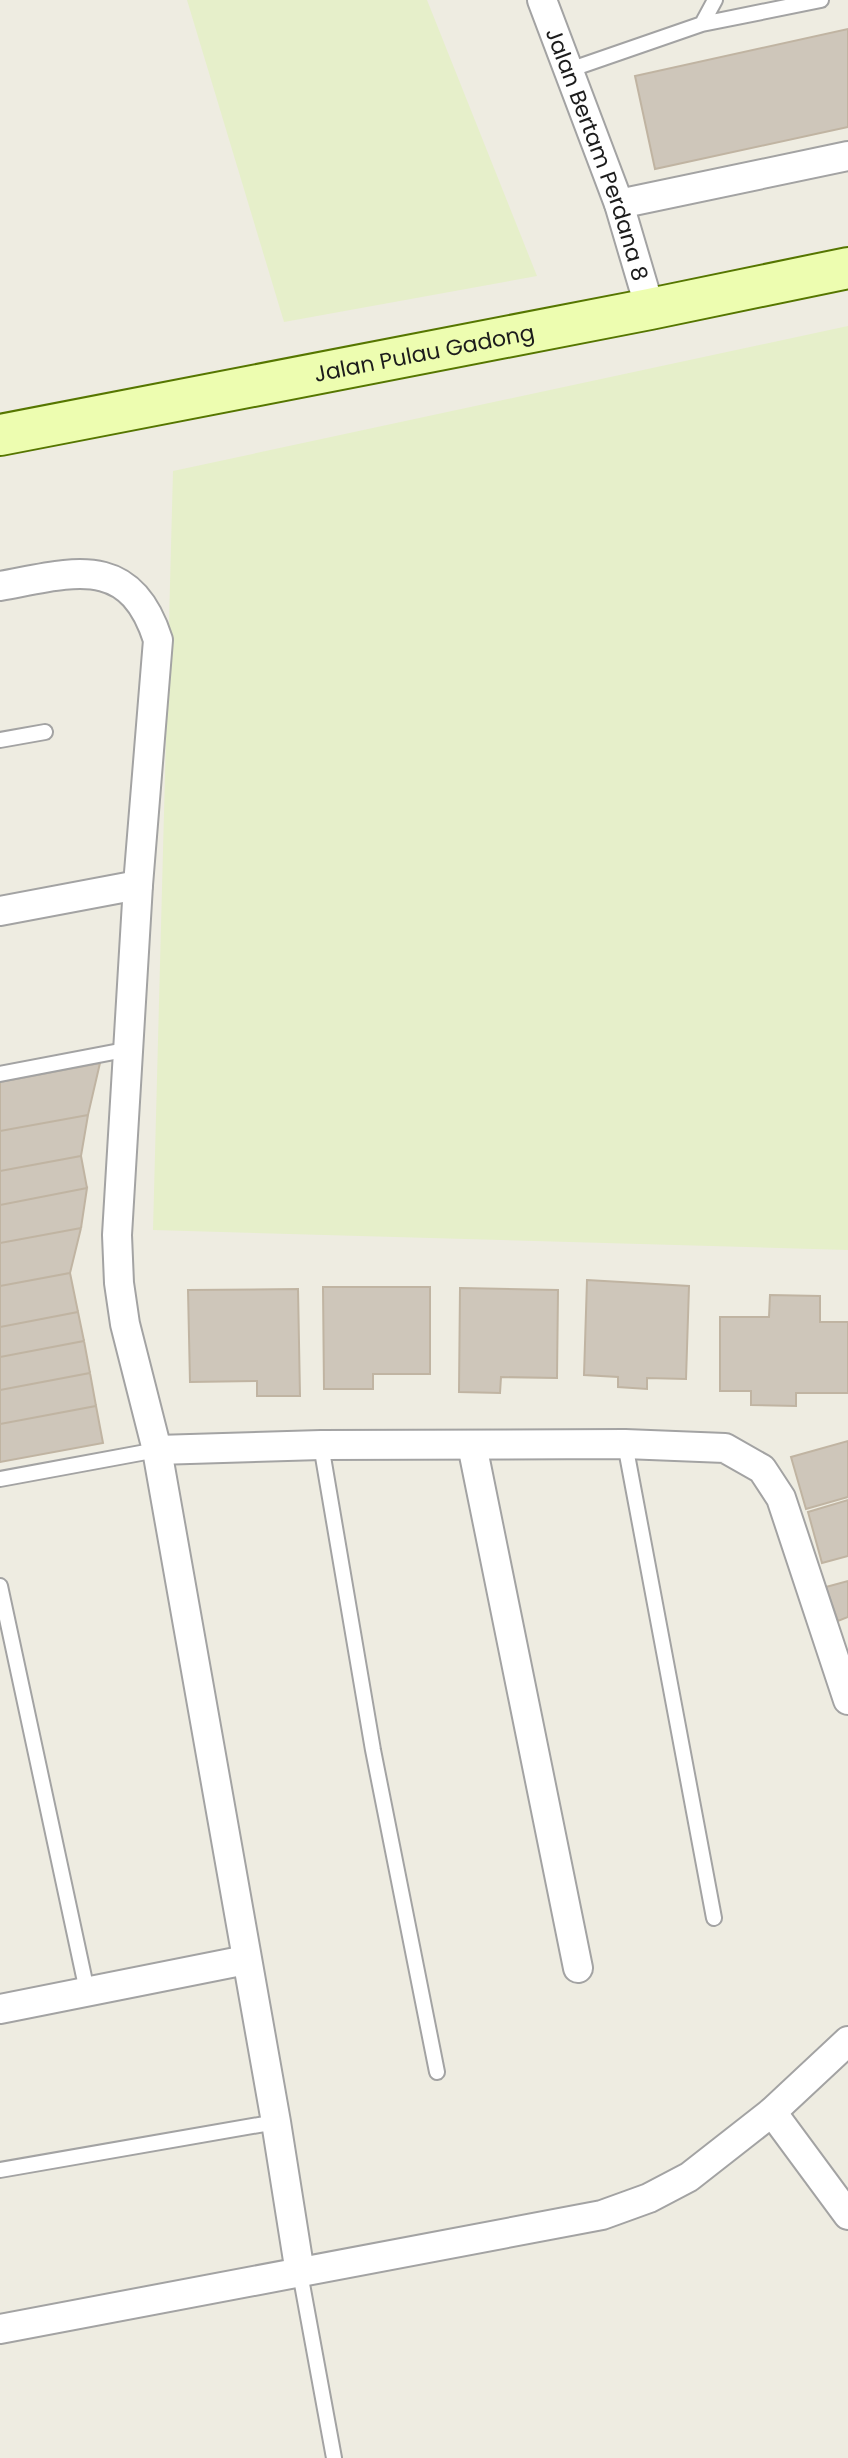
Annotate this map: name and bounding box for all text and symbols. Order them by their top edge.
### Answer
street label: Jalan Bertam Perdana 8 [538,23,656,285]
street label: Jalan Pulau Gadong [311,317,537,390]

